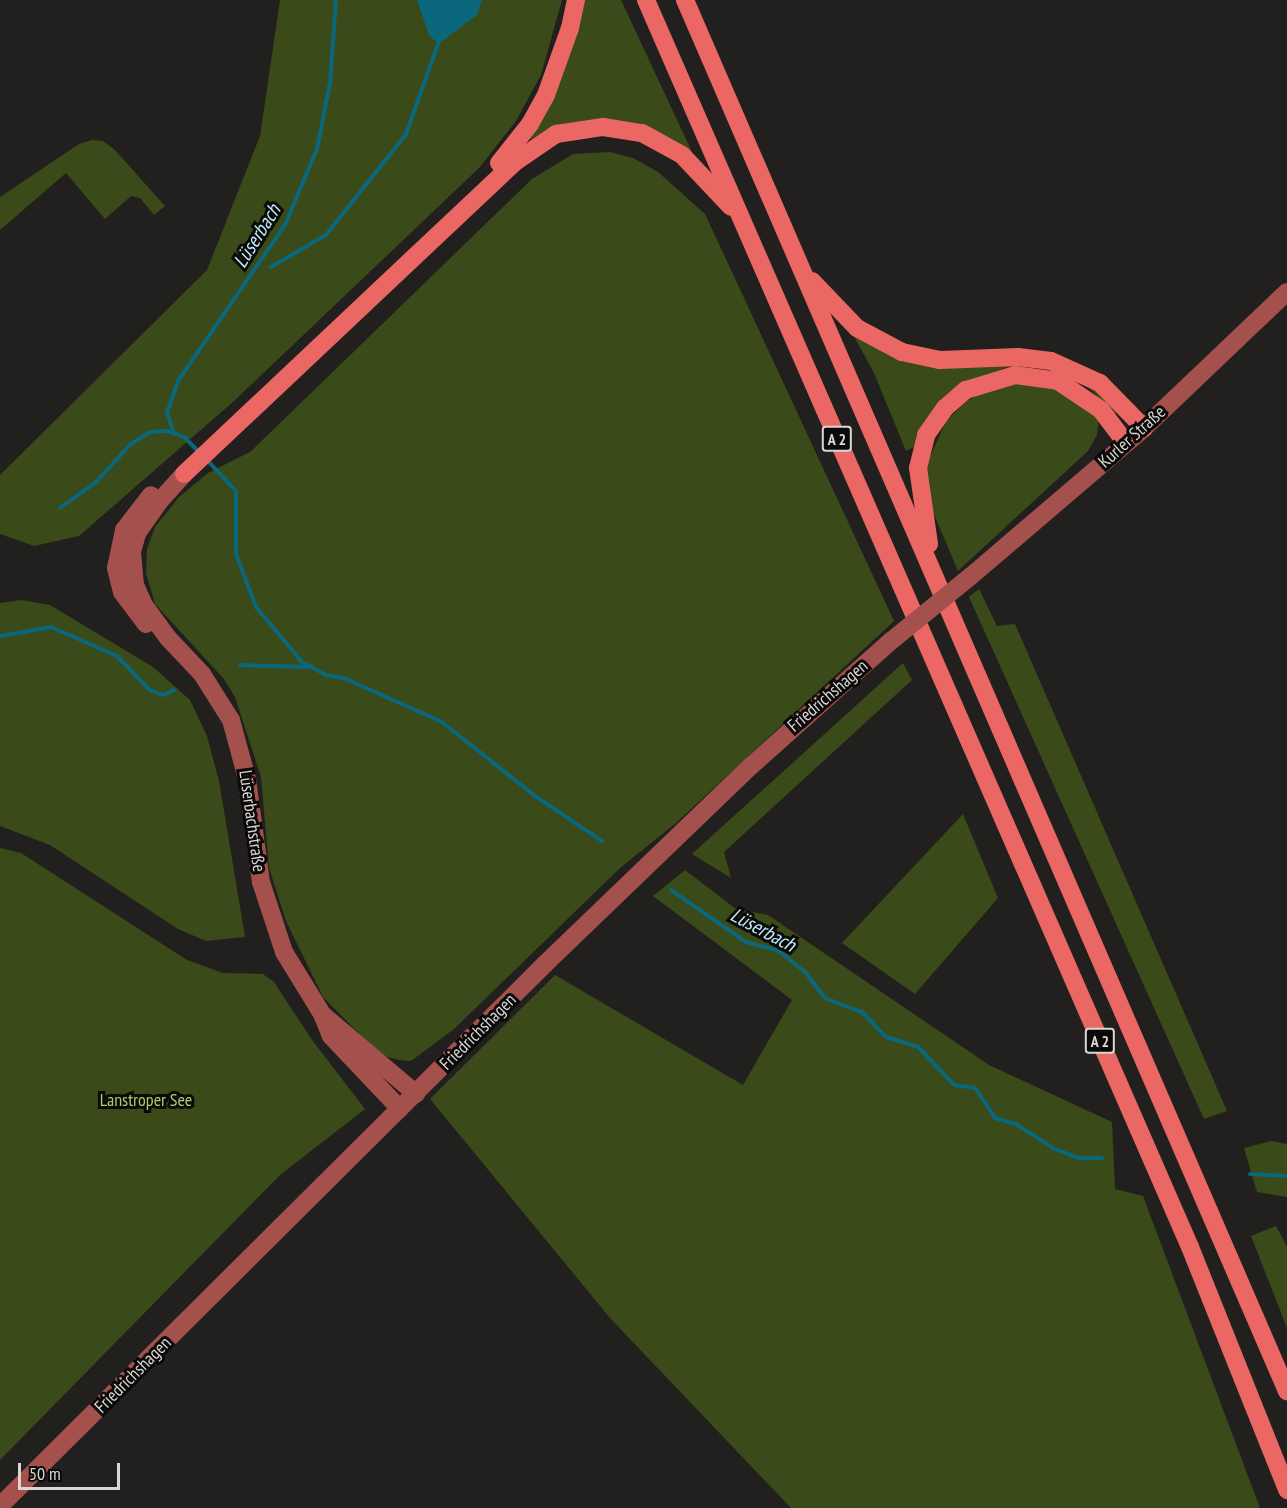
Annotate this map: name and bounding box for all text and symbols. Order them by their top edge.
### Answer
water label: Lüserbach [228,200,286,272]
street label: Kurler Straße [1094,401,1170,473]
road number: A 2 [820,426,854,452]
street label: Friedrichshagen [784,655,872,737]
street label: Lüserbachstraße [234,769,270,873]
water label: Lüserbach [726,903,800,957]
street label: Friedrichshagen [435,989,521,1075]
road number: A 2 [1084,1028,1116,1054]
park label: Lanstroper See [100,1089,192,1111]
street label: Friedrichshagen [90,1332,176,1418]
scale bar [21,1451,123,1489]
text: 50 m [29,1462,61,1485]

